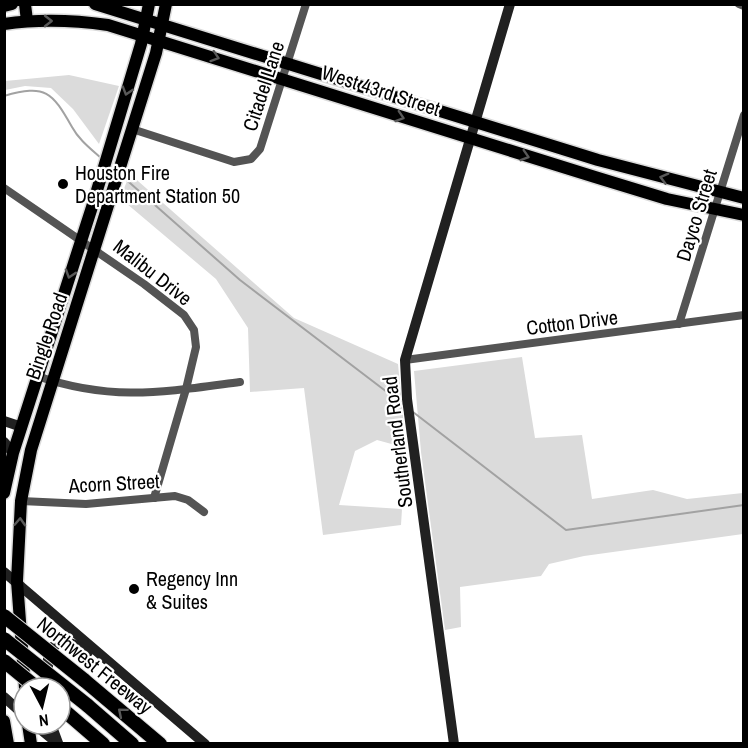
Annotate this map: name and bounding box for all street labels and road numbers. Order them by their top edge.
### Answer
street label: Citadel Lane [236,38,290,134]
street label: West 43rd Street [318,58,444,122]
street label: Dayco Street [669,165,723,264]
street label: Malibu Drive [108,233,198,311]
street label: Bingle Road [19,289,73,383]
street label: Cotton Drive [525,303,619,341]
street label: Southerland Road [376,375,418,509]
street label: Acorn Street [67,467,161,499]
street label: Northwest Freeway [33,611,157,719]

